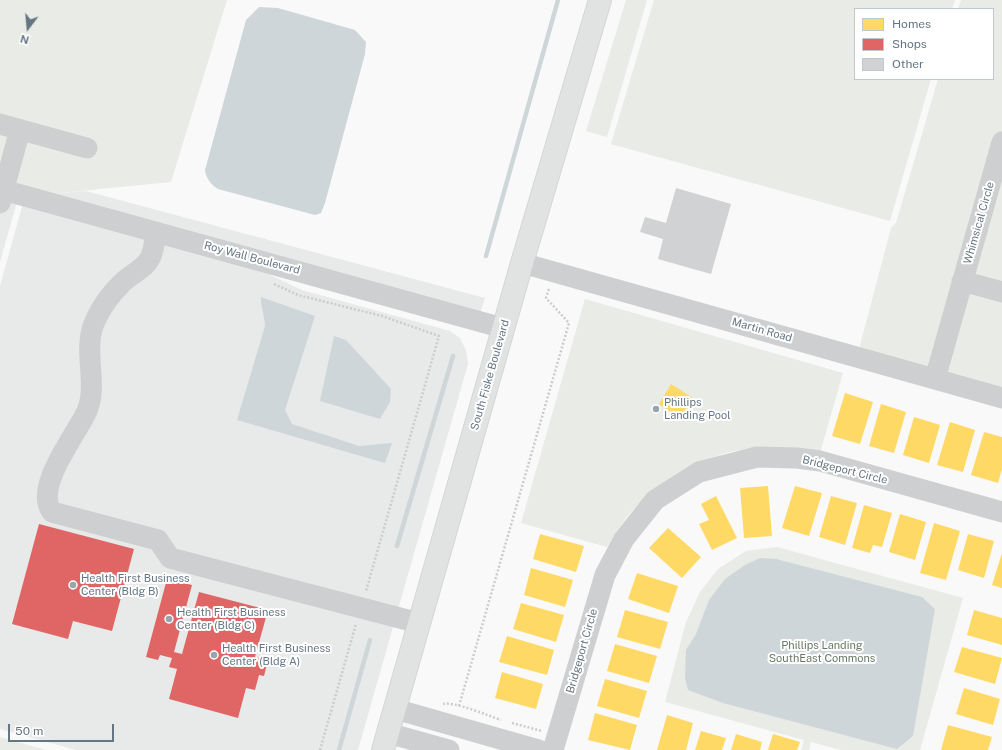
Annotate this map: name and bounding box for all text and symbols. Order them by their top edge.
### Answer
north arrow [8,8,48,48]
legend [854,8,994,80]
text: Homes [892,17,931,31]
text: N [19,33,30,46]
text: Shops [892,37,927,51]
text: Other [892,57,924,71]
street label: Whimsical Circle [961,180,997,266]
street label: Roy Wall Boulevard [203,239,301,277]
street label: Martin Road [730,315,794,345]
street label: South Fiske Boulevard [468,318,512,432]
place label: Phillips Landing Pool [664,396,731,422]
marker: Phillips Landing Pool [651,404,661,414]
street label: Bridgeport Circle [801,453,889,487]
place label: Health First Business Center (Bldg B) [81,572,190,598]
marker: Health First Business Center (Bldg B) [68,580,78,590]
place label: Health First Business Center (Bldg C) [177,606,286,632]
street label: Bridgeport Circle [564,607,600,695]
marker: Health First Business Center (Bldg C) [164,614,174,624]
park label: Phillips Landing SouthEast Commons [769,639,875,665]
place label: Health First Business Center (Bldg A) [222,642,331,668]
marker: Health First Business Center (Bldg A) [209,650,219,660]
scale bar [10,716,116,742]
text: 50 m [15,724,43,738]

